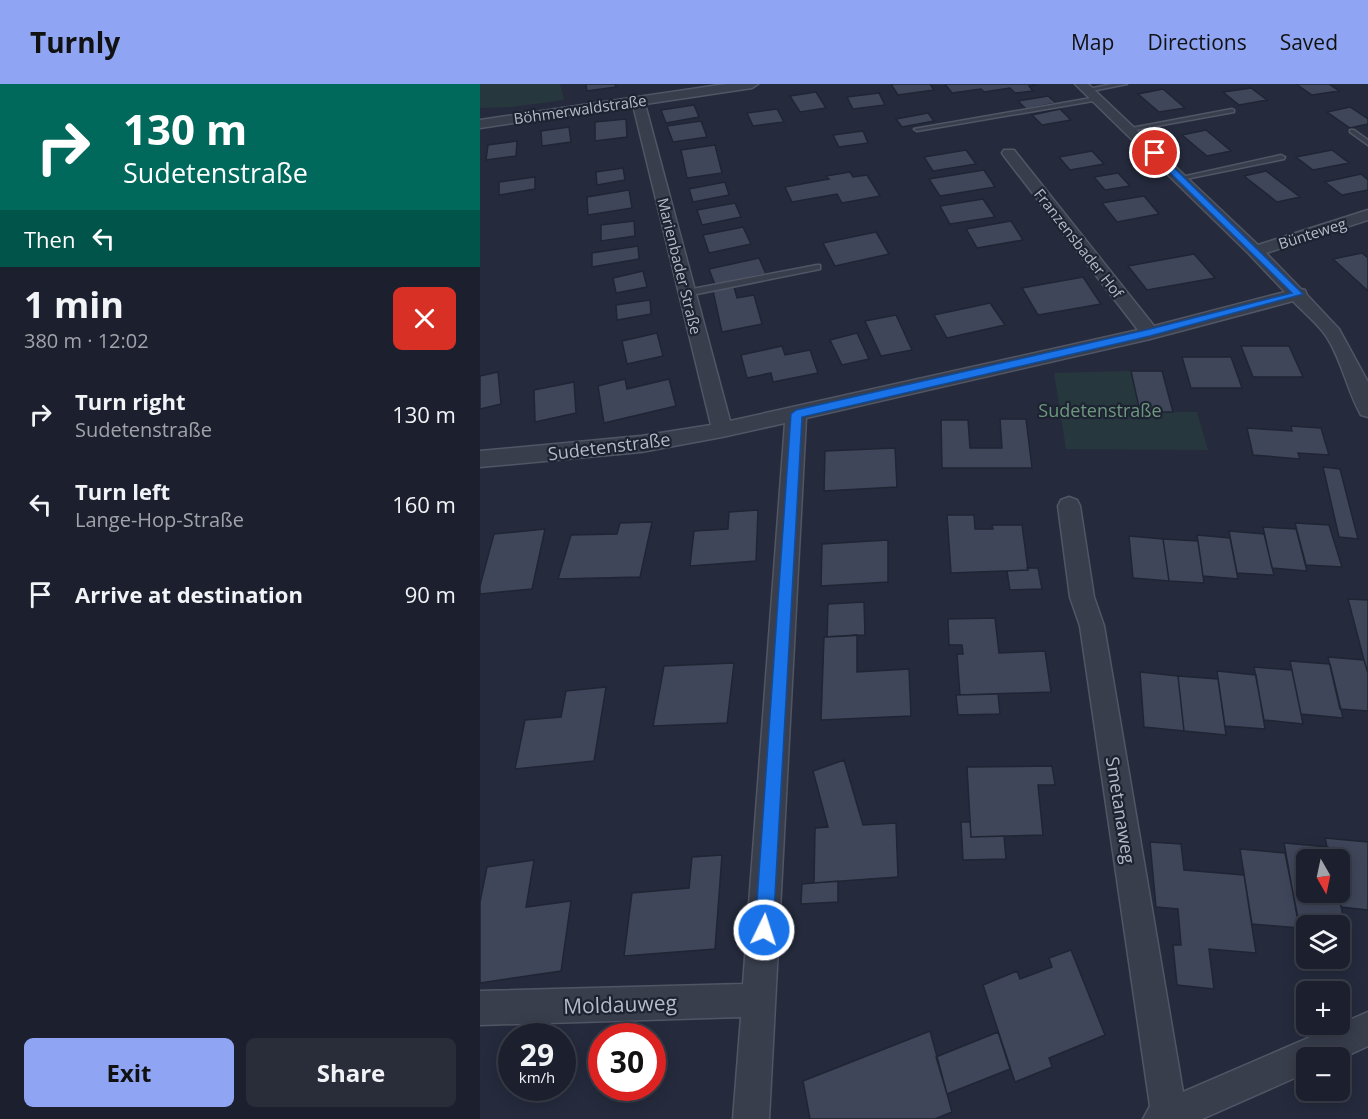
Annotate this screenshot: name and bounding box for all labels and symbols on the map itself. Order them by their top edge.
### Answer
street label: Böhmerwaldstraße [512,90,648,128]
pin [1129,127,1180,178]
street label: Franzensbader Hof [1030,184,1129,302]
street label: Marienbader Straße [653,196,707,336]
street label: Bünteweg [1276,213,1348,253]
park label: Sudetenstraße [1038,398,1162,422]
street label: Sudetenstraße [546,427,672,465]
street label: Smetanaweg [1101,755,1141,865]
north arrow [1296,849,1350,903]
position arrow [732,898,796,962]
street label: Moldauweg [563,988,677,1020]
speed limit sign: 30 [588,1023,666,1101]

